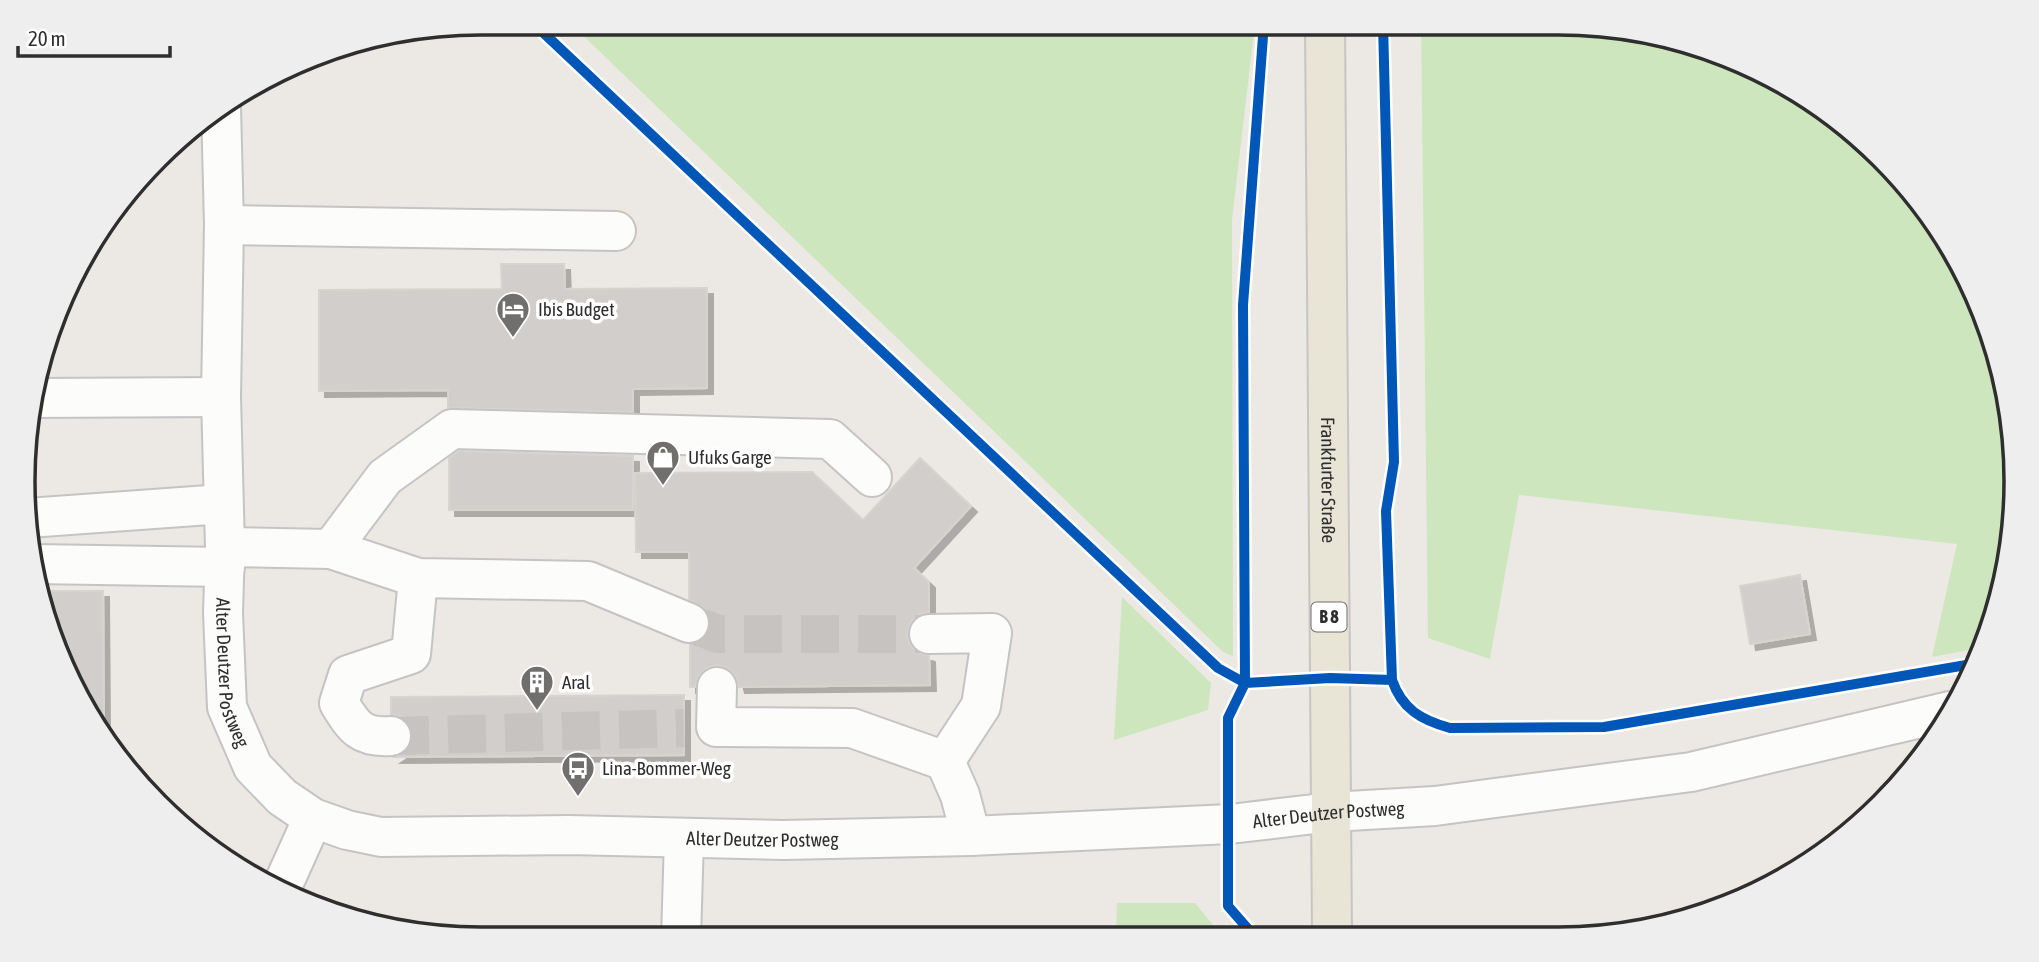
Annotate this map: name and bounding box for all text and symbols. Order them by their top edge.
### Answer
scale bar [18,14,170,58]
text: 20 m [28,26,66,50]
hotel icon: Ibis Budget [494,290,532,339]
place label: Ibis Budget [538,298,615,320]
street label: Frankfurter Straße [1317,417,1340,543]
shop icon: Ufuks Garge [644,438,682,487]
place label: Ufuks Garge [688,446,772,468]
street label: Alter Deutzer Postweg [212,597,254,751]
road number: B 8 [1312,602,1346,632]
building icon: Aral [518,663,556,712]
place label: Aral [562,671,590,693]
bus stop icon: Lina-Bommer-Weg [559,749,597,798]
place label: Lina-Bommer-Weg [602,757,732,779]
street label: Alter Deutzer Postweg [1251,797,1406,832]
street label: Alter Deutzer Postweg [686,827,840,851]

